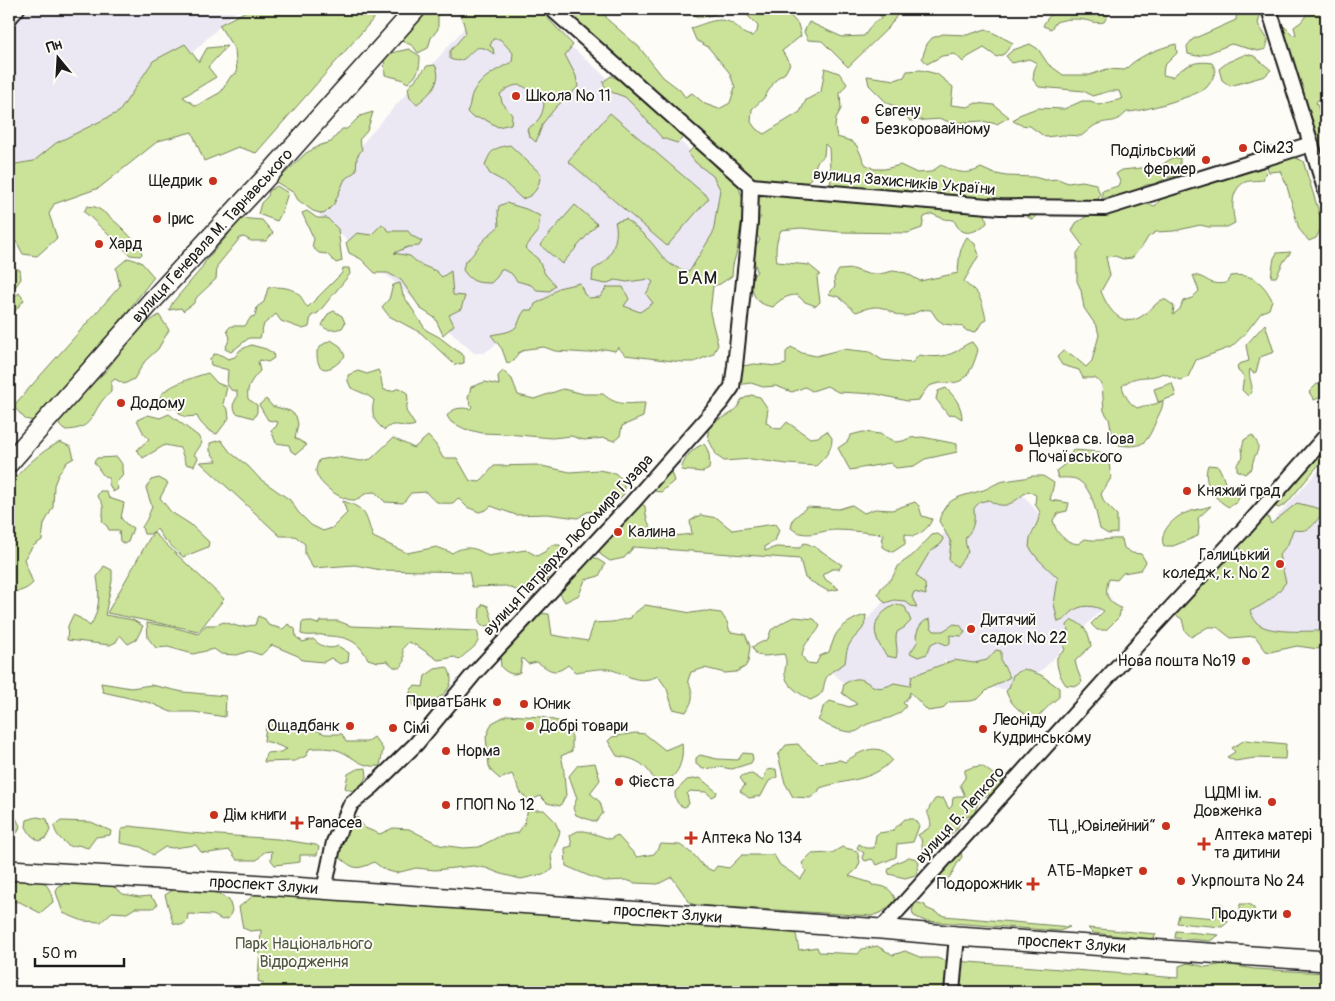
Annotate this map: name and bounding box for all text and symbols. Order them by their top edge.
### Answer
north arrow [32,32,82,82]
text: Пн [44,36,64,57]
place label: Школа № 11 [526,86,611,106]
marker: Школа № 11 [510,90,522,102]
place label: Євгену Безкоровайному [875,101,990,139]
marker: Євгену Безкоровайному [859,114,871,126]
place label: Сім23 [1253,138,1294,158]
place label: Подільський фермер [1111,141,1196,179]
marker: Сім23 [1237,142,1249,154]
street label: вулиця Генерала М. Тарнавського [127,144,297,327]
marker: Подільський фермер [1200,154,1212,166]
street label: вулиця Захисників України [812,164,996,200]
place label: Щедрик [148,171,203,191]
marker: Щедрик [207,175,219,187]
place label: Ірис [167,209,194,229]
marker: Ірис [151,213,163,225]
place label: Хард [109,234,143,254]
marker: Хард [93,238,105,250]
district label: БАМ [678,266,718,290]
place label: Додому [130,393,185,413]
marker: Додому [115,397,127,409]
place label: Церква св. Іова Почаївського [1029,429,1134,467]
marker: Церква св. Іова Почаївського [1013,442,1025,454]
street label: вулиця Патріарха Любомира Гузара [478,450,658,640]
place label: Княжий град [1197,481,1281,501]
marker: Княжий град [1181,485,1193,497]
place label: Калина [628,522,676,542]
marker: Калина [612,526,624,538]
place label: Галицький коледж, к. № 2 [1162,545,1270,583]
marker: Галицький коледж, к. № 2 [1274,558,1286,570]
place label: Дитячий садок № 22 [980,610,1067,648]
marker: Дитячий садок № 22 [965,623,977,635]
place label: Нова пошта №19 [1118,651,1236,671]
marker: Нова пошта №19 [1240,655,1252,667]
place label: ПриватБанк [406,692,487,712]
place label: Юник [534,694,571,714]
marker: ПриватБанк [491,696,503,708]
marker: Юник [518,698,530,710]
place label: Леоніду Кудринському [992,710,1091,748]
place label: Ощадбанк [267,716,340,736]
place label: Добрі товари [539,716,628,736]
place label: Сімі [403,718,429,738]
marker: Ощадбанк [344,720,356,732]
marker: Добрі товари [524,720,536,732]
marker: Сімі [387,722,399,734]
marker: Леоніду Кудринському [977,723,989,735]
place label: Норма [456,741,500,761]
marker: Норма [440,745,452,757]
street label: вулиця Б. Лепкого [911,762,1009,868]
place label: Фієста [629,772,674,792]
marker: Фієста [613,776,625,788]
place label: ЦДМІ ім. Довженка [1193,783,1262,821]
place label: ГПОП № 12 [456,795,535,815]
marker: ЦДМІ ім. Довженка [1266,796,1278,808]
marker: ГПОП № 12 [440,799,452,811]
place label: Дім книги [223,805,286,825]
marker: Дім книги [208,809,220,821]
place label: Panacea [307,813,362,833]
place label: ТЦ „Ювілейний“ [1048,816,1156,836]
marker: Panacea [291,817,303,829]
marker: ТЦ „Ювілейний“ [1160,820,1172,832]
place label: Аптека матері та дитини [1214,825,1312,863]
place label: Аптека № 134 [701,828,802,848]
marker: Аптека № 134 [685,832,697,844]
marker: Аптека матері та дитини [1198,838,1210,850]
place label: АТБ-Маркет [1047,861,1133,881]
marker: АТБ-Маркет [1137,865,1149,877]
place label: Укрпошта № 24 [1191,871,1305,891]
street label: проспект Злуки [209,872,318,899]
place label: Подорожник [937,874,1023,894]
marker: Укрпошта № 24 [1175,875,1187,887]
marker: Подорожник [1027,878,1039,890]
street label: проспект Злуки [613,900,722,928]
place label: Продукти [1211,904,1277,924]
marker: Продукти [1281,908,1293,920]
street label: проспект Злуки [1017,930,1126,957]
park label: Парк Національного Відродження [235,934,373,972]
scale bar [35,936,124,968]
text: 50 m [42,944,77,963]

